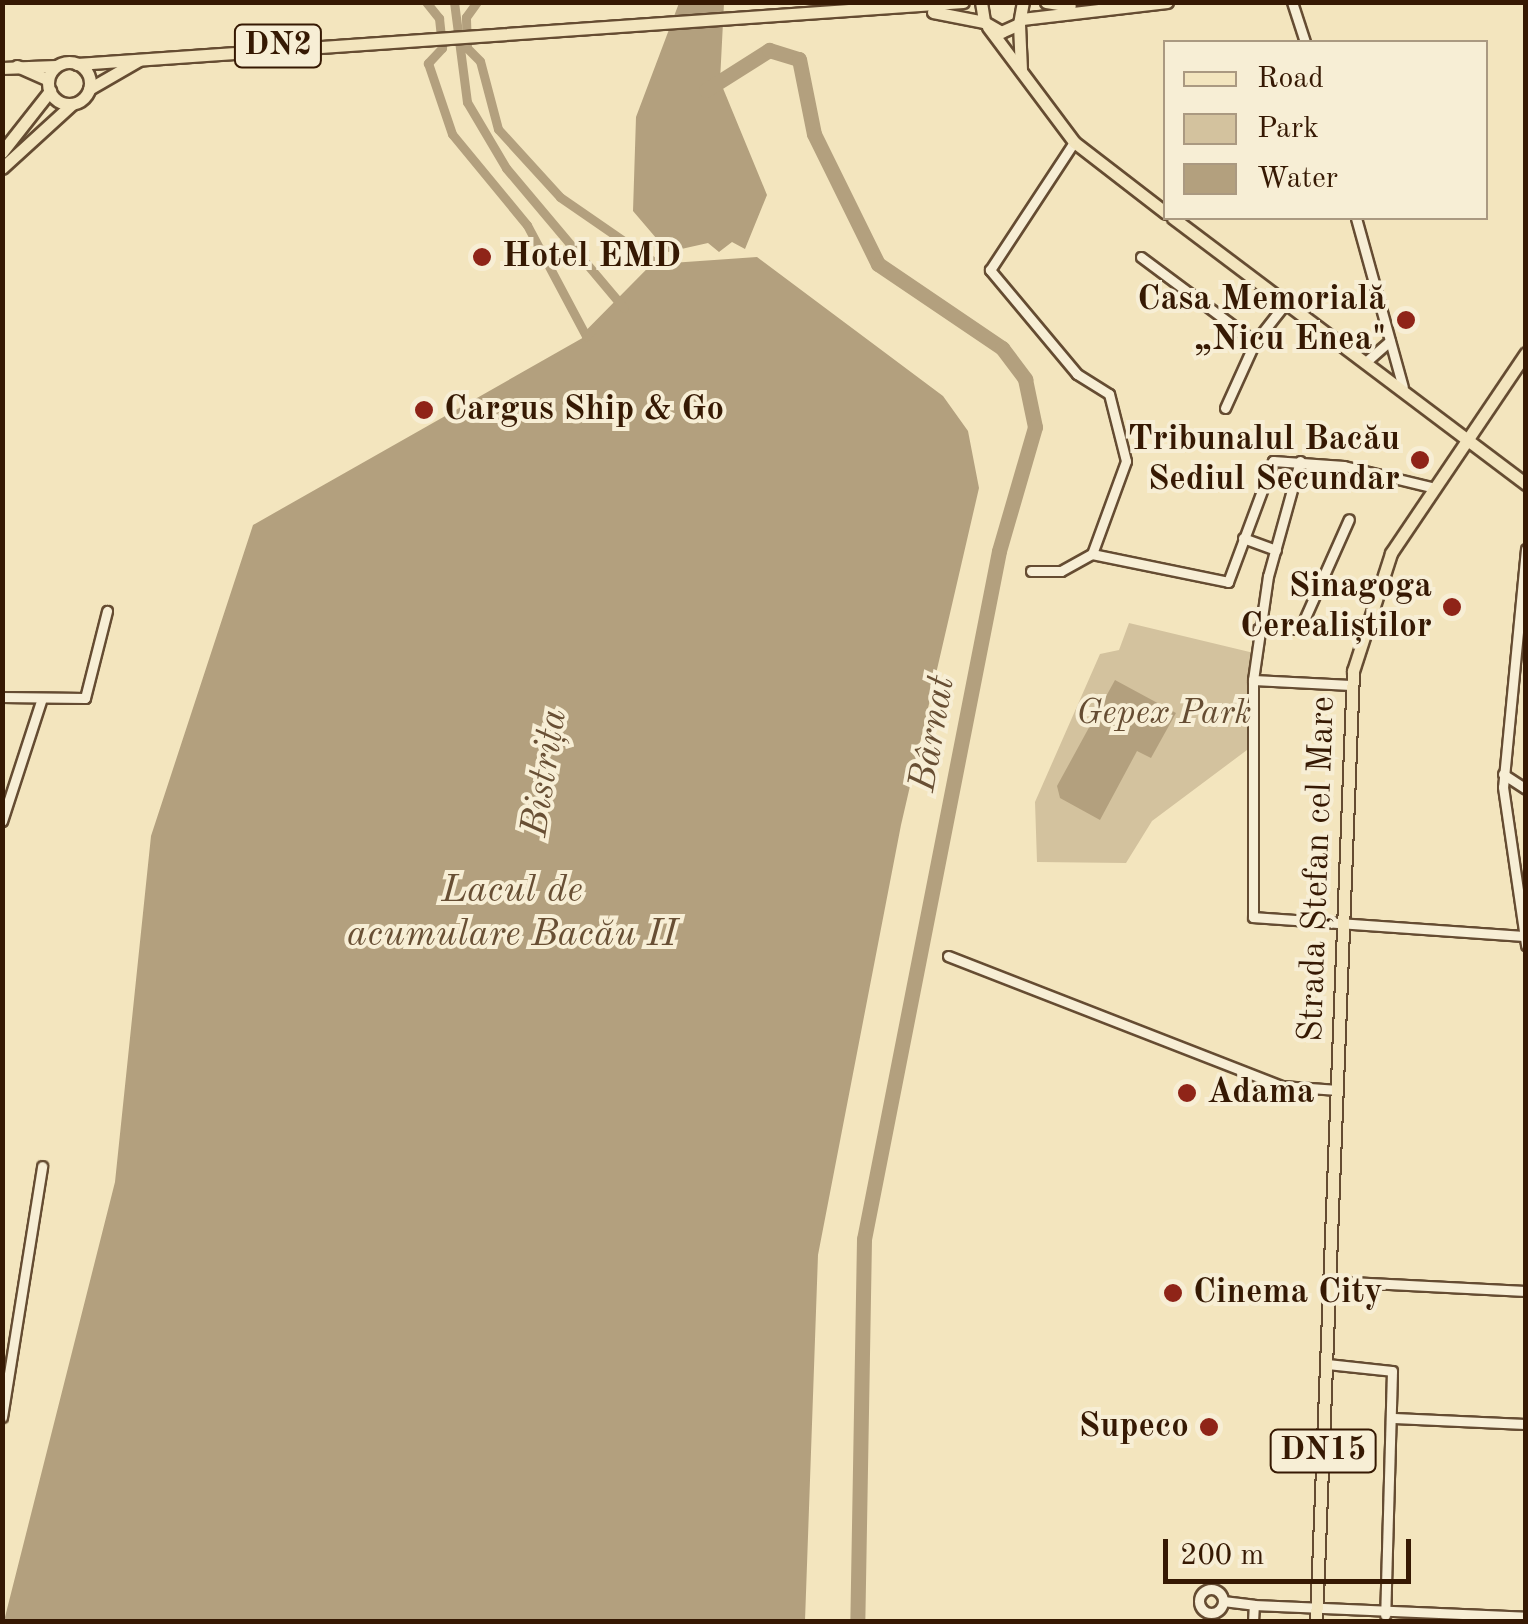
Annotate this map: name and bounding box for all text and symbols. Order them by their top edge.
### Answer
road number: DN2 [233,19,323,73]
legend [1163,40,1488,220]
text: Road [1257,64,1324,94]
text: Park [1257,114,1319,144]
text: Water [1257,164,1338,194]
place label: Hotel EMD [502,236,681,278]
marker: Hotel EMD [471,246,493,268]
place label: Casa Memorială „Nicu Enea" [1137,279,1386,361]
marker: Casa Memorială „Nicu Enea" [1395,309,1417,331]
place label: Cargus Ship & Go [444,389,724,431]
marker: Cargus Ship & Go [413,399,435,421]
place label: Tribunalul Bacău Sediul Secundar [1128,419,1400,501]
marker: Tribunalul Bacău Sediul Secundar [1409,449,1431,471]
place label: Sinagoga Cerealiștilor [1240,566,1432,648]
marker: Sinagoga Cerealiștilor [1441,596,1463,618]
water label: Bârnat [901,672,967,796]
park label: Gepex Park [1076,693,1252,735]
street label: Strada Ștefan cel Mare [1291,695,1345,1043]
water label: Bistrița [513,706,579,840]
water label: Lacul de acumulare Bacău II [347,869,677,958]
place label: Adama [1207,1072,1315,1114]
marker: Adama [1176,1082,1198,1104]
place label: Cinema City [1193,1272,1383,1314]
marker: Cinema City [1162,1282,1184,1304]
place label: Supeco [1078,1406,1189,1448]
marker: Supeco [1198,1416,1220,1438]
road number: DN15 [1268,1424,1378,1478]
scale bar [1168,1519,1416,1581]
text: 200 m [1180,1541,1264,1571]

